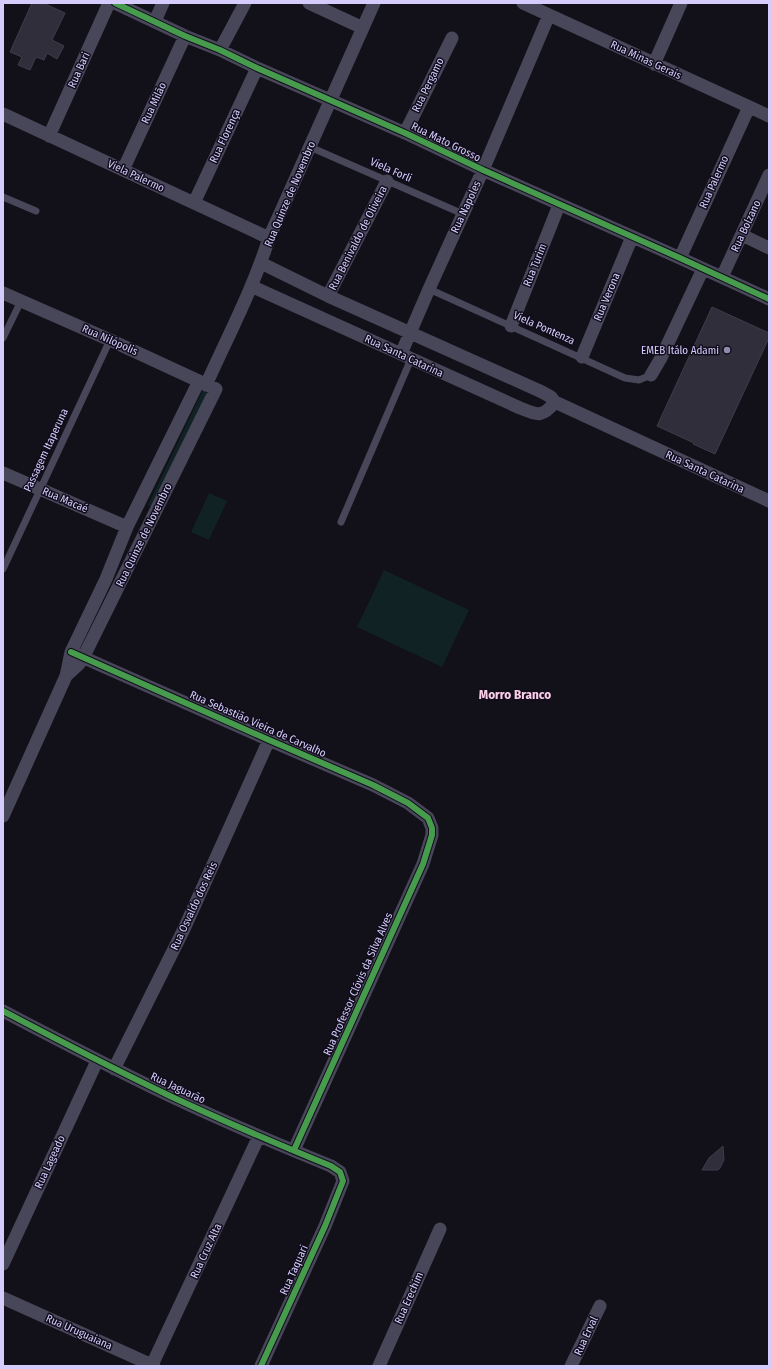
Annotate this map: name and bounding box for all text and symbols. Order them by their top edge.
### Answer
street label: Rua Minas Gerais [608,38,684,82]
street label: Rua Bari [65,50,93,90]
street label: Rua Pergamo [409,56,447,114]
street label: Rua Milão [139,80,169,126]
street label: Rua Florença [207,107,243,165]
street label: Rua Mato Grosso [409,120,483,164]
street label: Rua Quinze de Novembro [262,139,318,249]
street label: Rua Palermo [697,153,732,210]
street label: Viela Forli [368,155,414,185]
street label: Viela Palermo [105,157,167,195]
street label: Rua Napoles [448,178,484,235]
street label: Rua Benivaldo de Oliveira [326,184,390,292]
street label: Rua Bolzano [728,198,764,254]
street label: Rua Turim [521,242,549,288]
street label: Rua Verona [591,271,623,323]
street label: Viela Pontenza [511,309,577,347]
street label: Rua Nilópolis [80,322,140,358]
street label: Rua Santa Catarina [363,332,445,380]
place label: EMEB Itálo Adami [641,344,719,357]
marker: EMEB Itálo Adami [722,345,732,355]
street label: Passagem Itaperuna [21,406,71,494]
street label: Rua Santa Catarina [664,448,746,496]
street label: Rua Quinze de Novembro [113,481,175,589]
street label: Rua Macaé [40,485,90,515]
district label: Morro Branco [479,687,551,702]
street label: Rua Sebastião Vieira de Carvalho [188,688,328,760]
street label: Rua Osvaldo dos Reis [168,859,220,952]
street label: Rua Professor Clóvis da Silva Alves [321,910,396,1057]
street label: Rua Jaguarão [149,1070,208,1106]
street label: Rua Lageado [32,1133,68,1191]
street label: Rua Cruz Alta [188,1221,224,1281]
street label: Rua Taquari [277,1243,311,1297]
street label: Rua Erechim [392,1270,426,1326]
street label: Rua Uruguaiana [44,1312,114,1352]
street label: Rua Erval [571,1314,601,1358]

